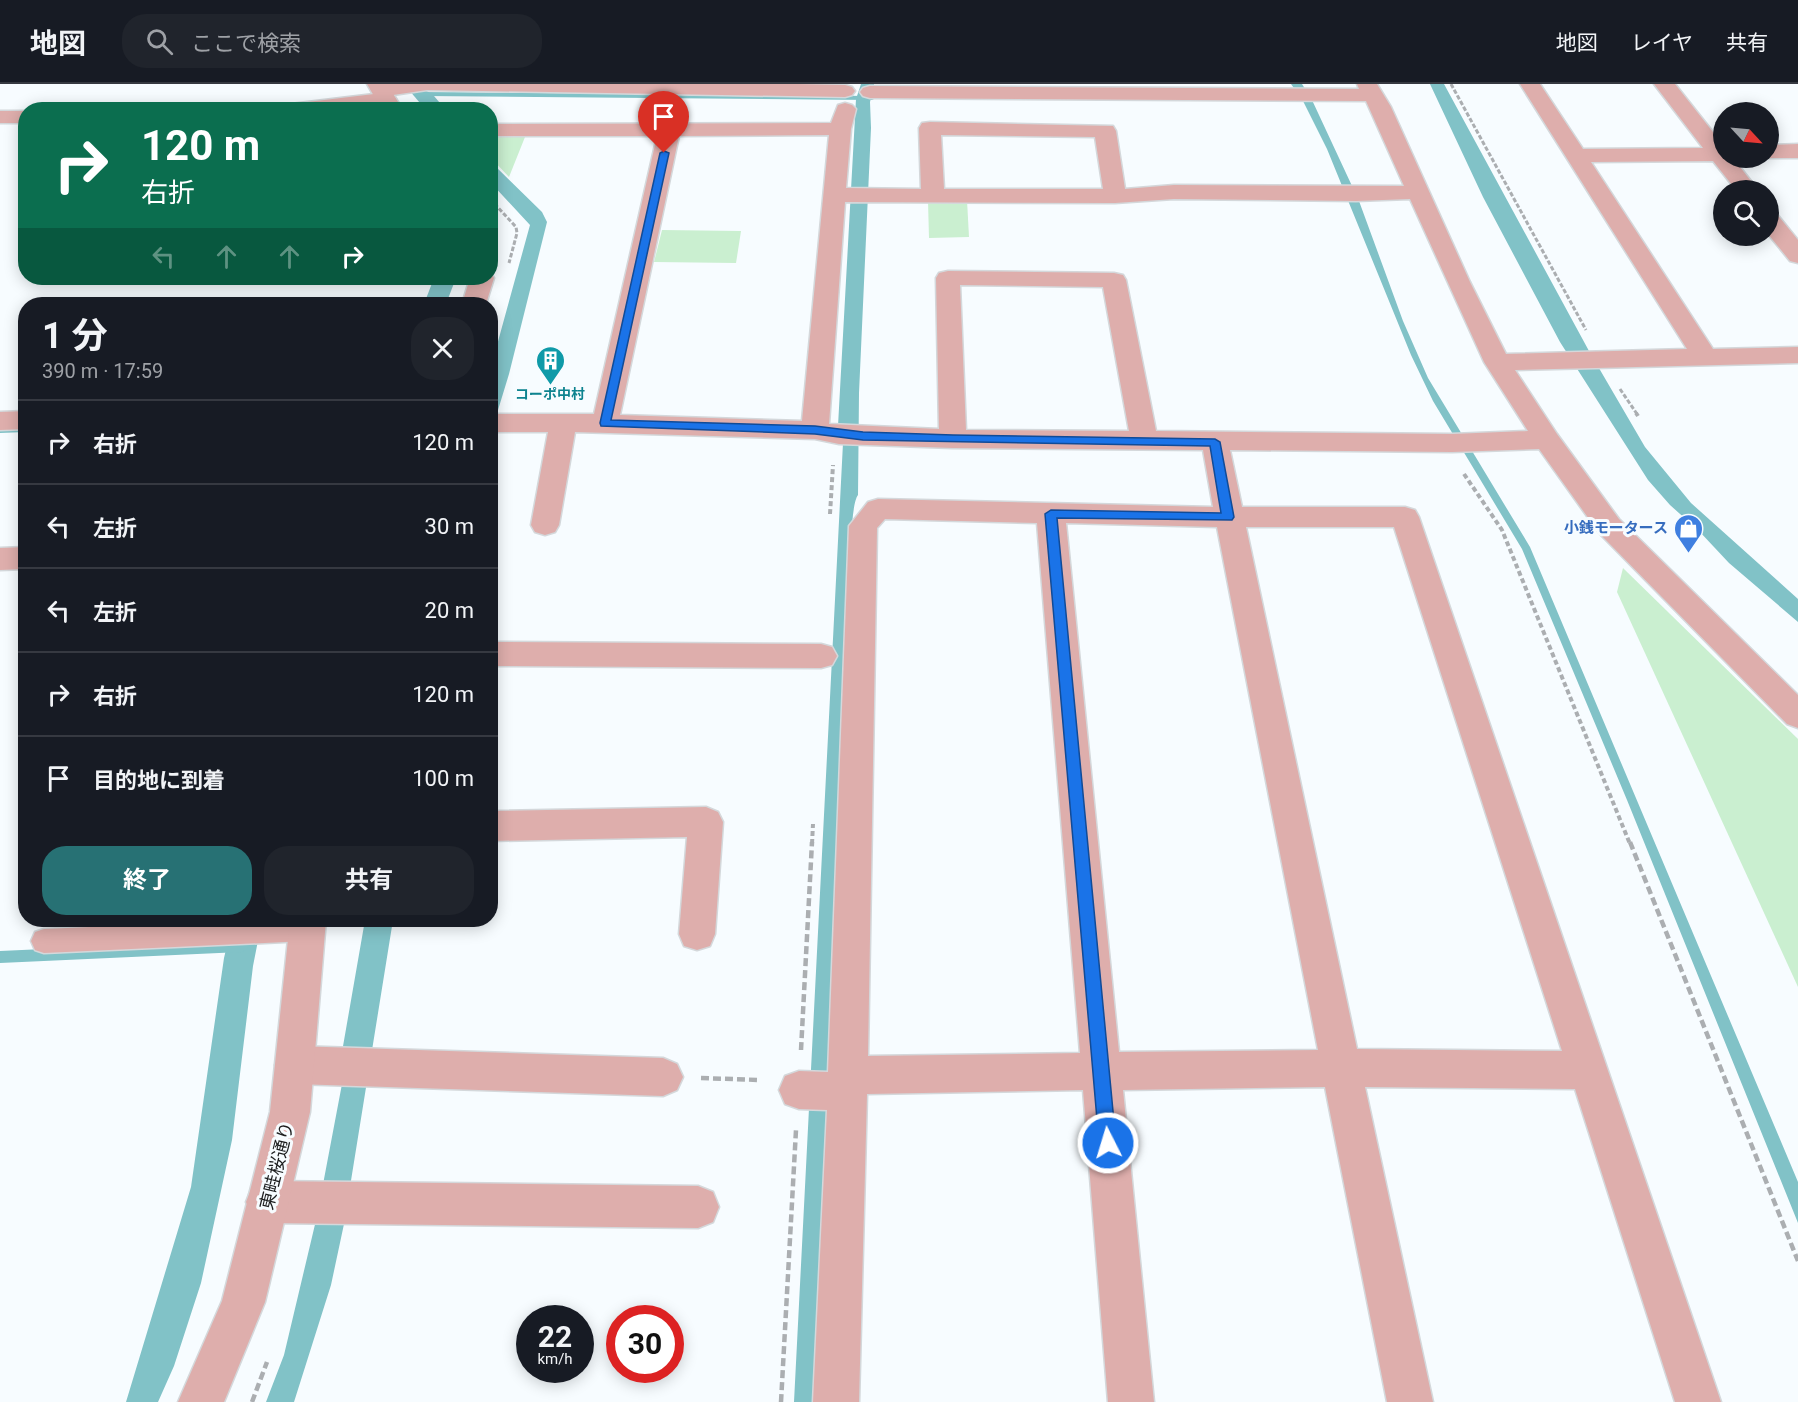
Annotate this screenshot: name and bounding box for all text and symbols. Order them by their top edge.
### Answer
search box [122,14,542,68]
icon: search [143,25,176,58]
text: 地図 [30,27,86,60]
text: ここで検索 [191,31,301,56]
text: 地図 [1556,31,1598,55]
text: レイヤ [1631,31,1693,55]
text: 共有 [1726,31,1768,55]
pin [638,91,689,153]
icon: arrive [647,100,680,133]
north arrow [1713,102,1779,168]
map controls [1713,102,1779,246]
text: 120 m [141,121,260,170]
icon: right [42,126,120,204]
text: 右折 [141,177,195,209]
button: search [1713,180,1779,246]
icon: left [147,240,180,273]
icon: ahead [210,240,243,273]
icon: ahead [273,240,306,273]
icon: right [336,240,369,273]
text: 1 分 [42,315,108,357]
button: close [411,317,474,380]
building icon: コーポ中村 [534,344,566,386]
text: 390 m · 17:59 [42,359,163,383]
place label: コーポ中村 [515,386,585,402]
icon: right [42,426,75,459]
text: 120 m [412,430,474,455]
text: 右折 [93,432,137,457]
icon: left [42,510,75,543]
shop icon: 小銭モータース [1673,512,1705,554]
text: 30 m [425,514,474,539]
text: 左折 [93,516,137,541]
place label: 小銭モータース [1564,519,1668,537]
icon: left [42,594,75,627]
text: 20 m [425,598,474,623]
text: 左折 [93,600,137,625]
icon: right [42,678,75,711]
text: 120 m [412,682,474,707]
text: 右折 [93,684,137,709]
icon: arrive [42,762,75,795]
text: 100 m [412,766,474,791]
text: 目的地に到着 [93,768,225,793]
button: 終了 [42,846,252,915]
button: 共有 [264,846,474,915]
position arrow [1076,1111,1140,1175]
street label: 東畦桜通り [255,1120,298,1212]
speed limit sign: 30 [606,1305,684,1383]
text: 22 [538,1319,572,1354]
text: km/h [537,1350,573,1368]

